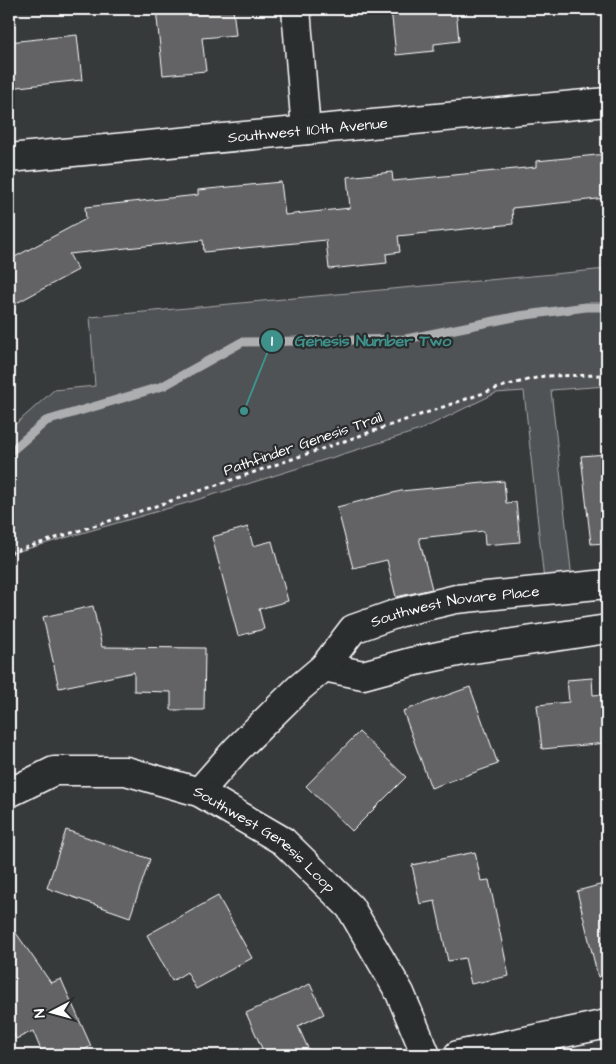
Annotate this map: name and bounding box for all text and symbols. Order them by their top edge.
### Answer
street label: Southwest 110th Avenue [227,112,389,148]
callout: Genesis Number Two [259,325,461,356]
text: Genesis Number Two [295,330,452,352]
text: 1 [271,331,273,352]
street label: Pathfinder Genesis Trail [221,407,385,481]
street label: Southwest Novare Place [368,580,540,632]
street label: Southwest Genesis Loop [191,780,340,897]
north arrow [28,986,78,1036]
text: N [30,1008,50,1019]

